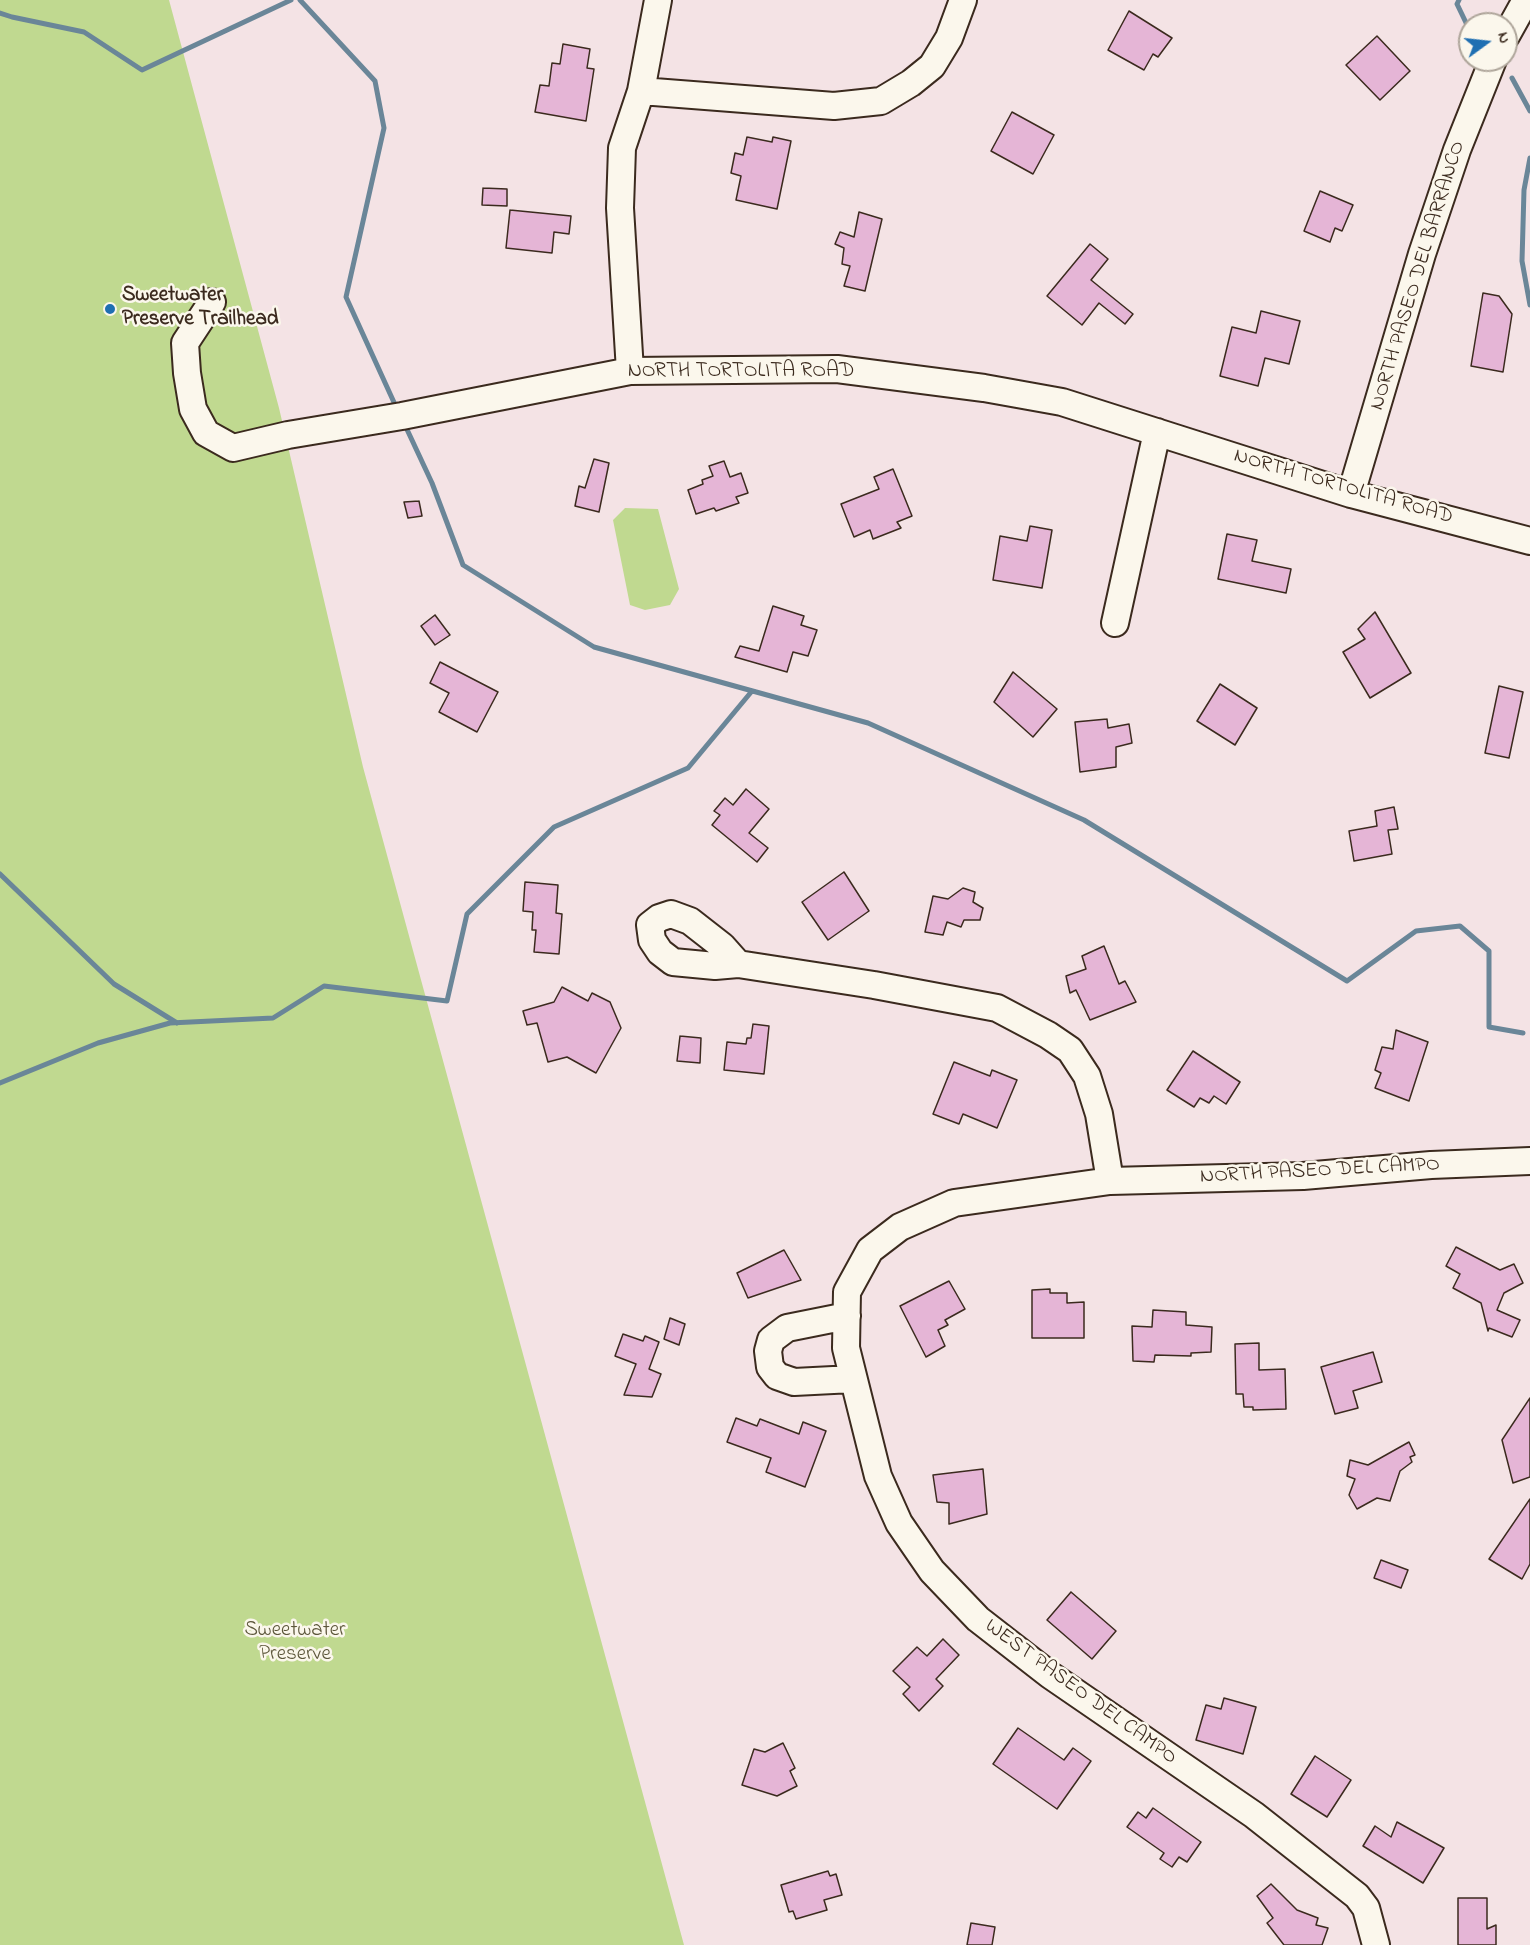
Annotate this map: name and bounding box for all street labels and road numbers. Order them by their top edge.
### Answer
street label: NORTH PASEO DEL BARRANCO [1366,138,1472,414]
street label: NORTH TORTOLITA ROAD [628,360,854,386]
street label: NORTH TORTOLITA ROAD [1231,445,1455,531]
street label: NORTH PASEO DEL CAMPO [1200,1153,1440,1191]
street label: WEST PASEO DEL CAMPO [979,1615,1181,1771]

